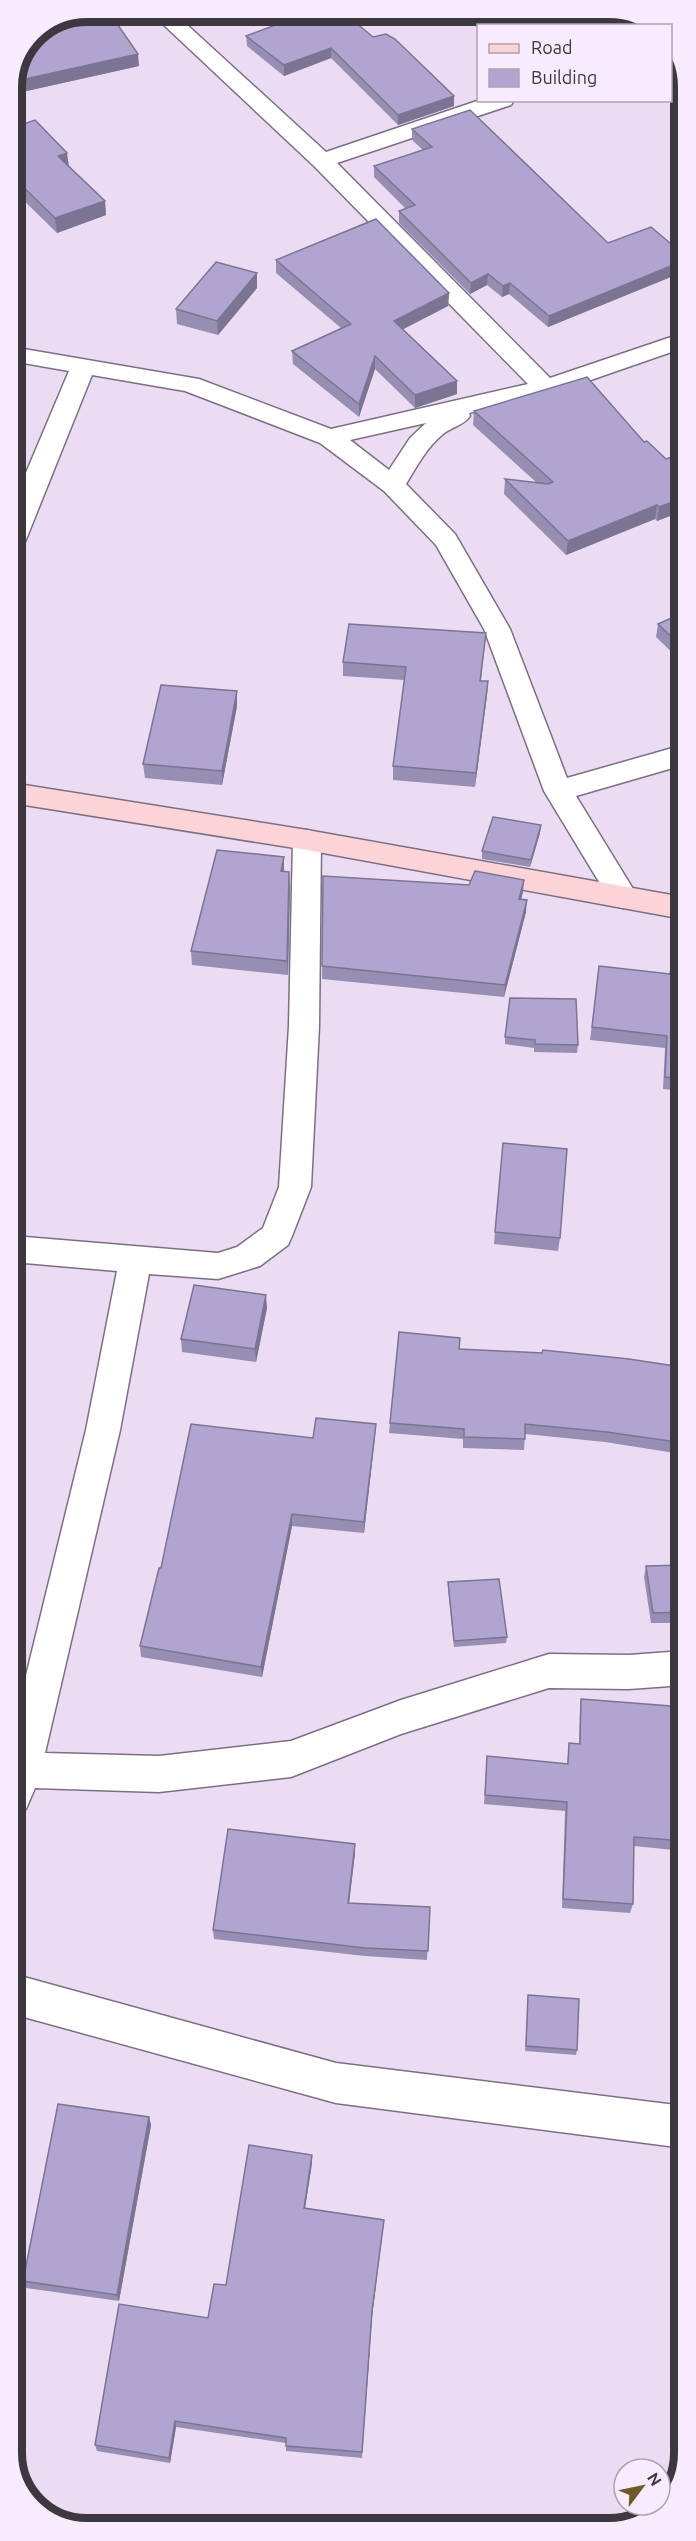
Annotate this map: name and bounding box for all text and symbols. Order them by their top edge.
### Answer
legend [477,24,672,102]
text: Road [531,37,573,57]
text: Building [531,67,597,87]
north arrow [612,2457,672,2517]
text: N [644,2469,666,2489]

